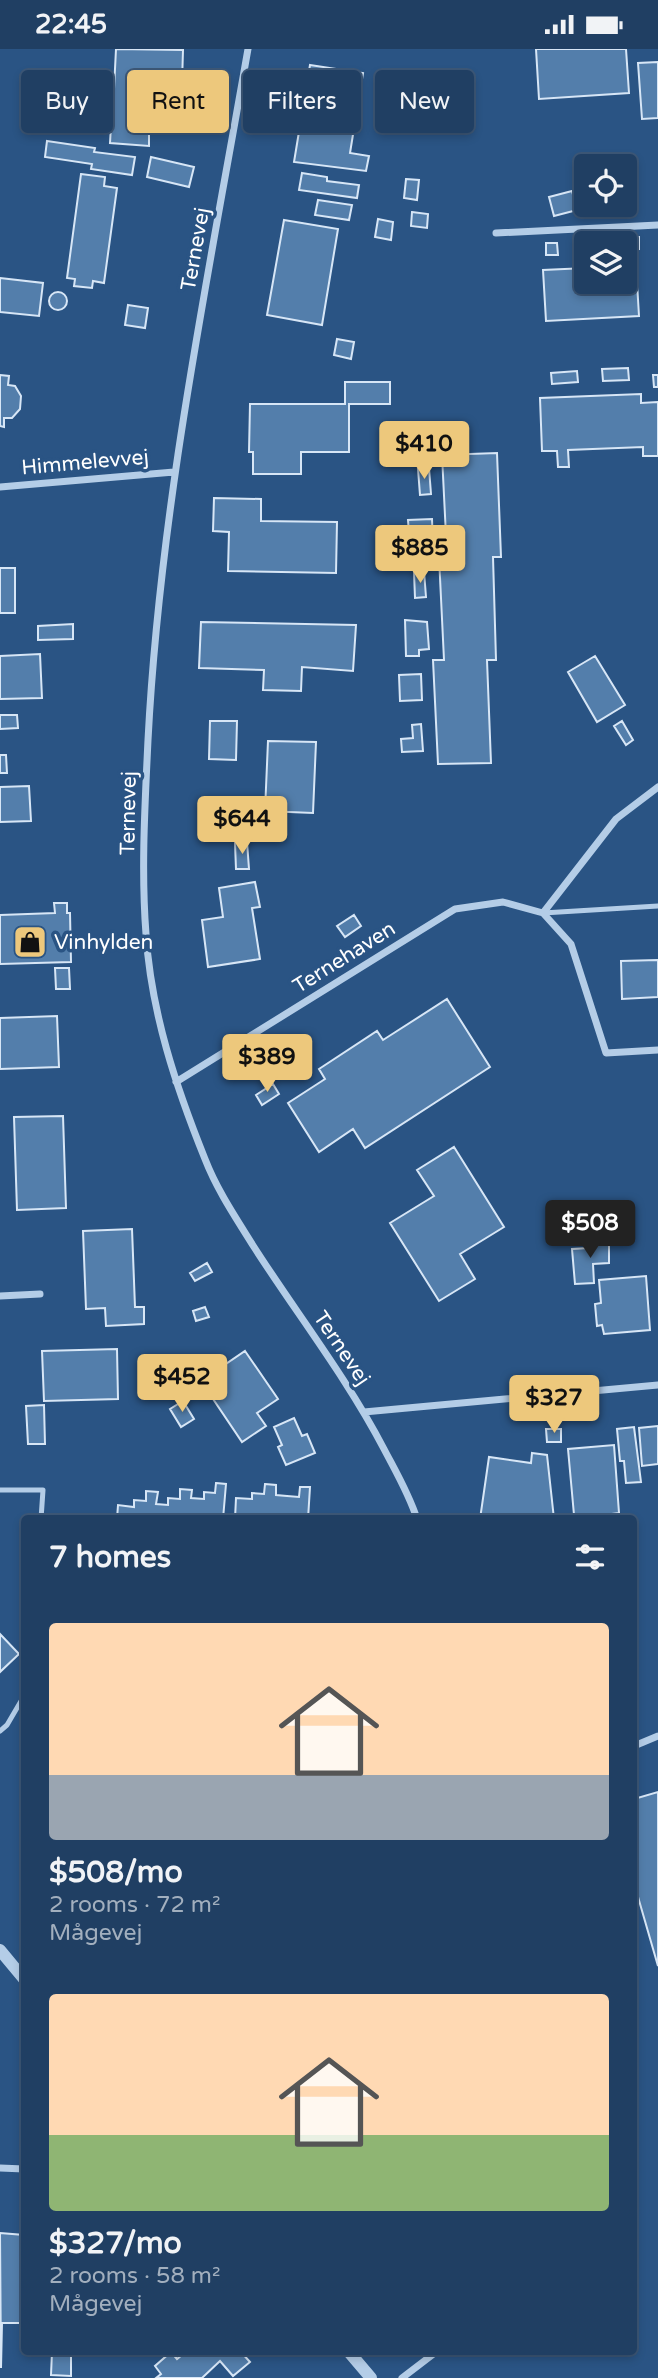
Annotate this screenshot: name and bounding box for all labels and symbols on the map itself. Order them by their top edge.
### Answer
street label: Ternevej [176,205,215,293]
pin: $410 [383,421,465,481]
street label: Himmelevvej [20,444,150,481]
pin: $885 [379,525,461,585]
street label: Ternevej [115,771,142,855]
pin: $644 [201,797,283,856]
street label: Ternehaven [288,916,400,999]
shop icon: Vinhylden [11,923,49,961]
place label: Vinhylden [54,930,153,955]
pin: $389 [226,1035,308,1094]
pin: $508 [549,1201,631,1260]
street label: Ternevej [308,1306,375,1390]
pin: $452 [141,1355,223,1414]
pin: $327 [513,1375,595,1435]

